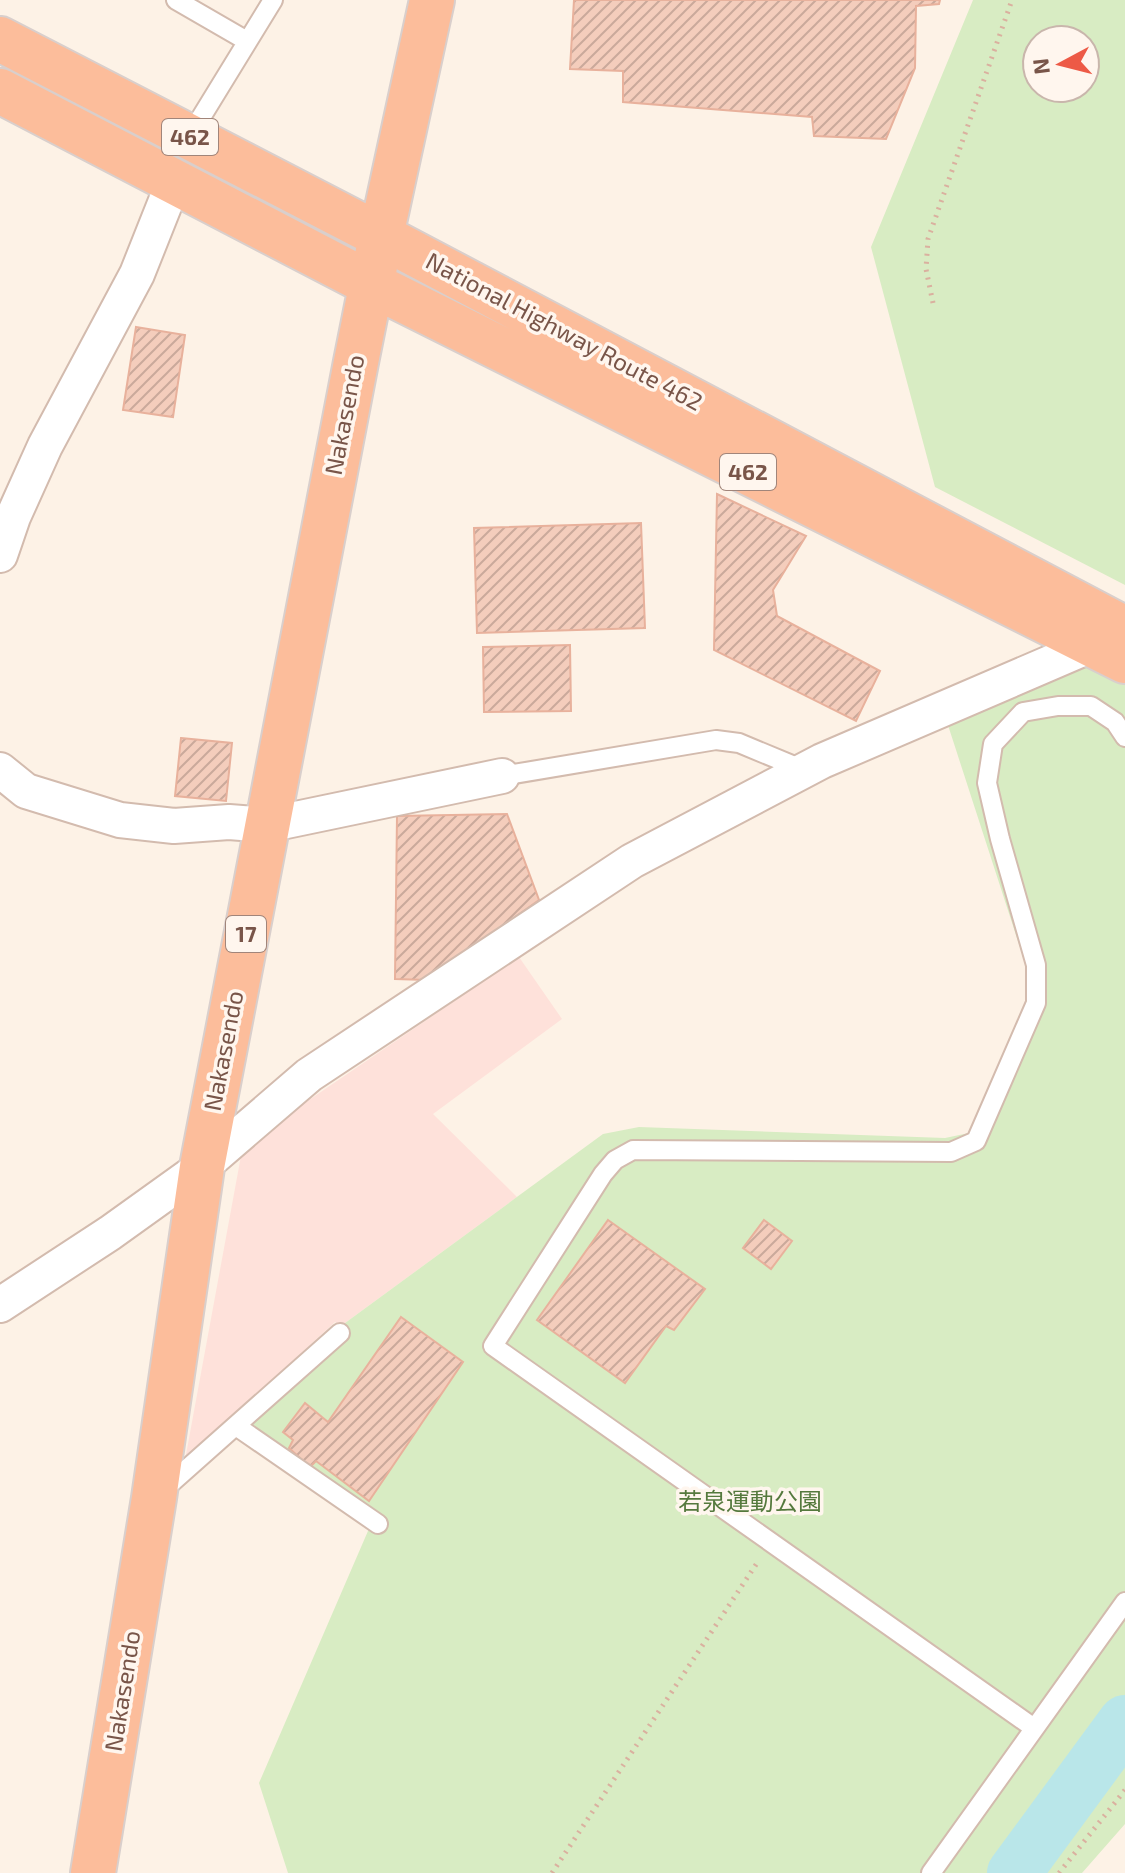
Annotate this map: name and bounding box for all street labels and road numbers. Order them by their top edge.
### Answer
road number: 462 [162,119,218,155]
street label: National Highway Route 462 [422,245,708,416]
street label: Nakasendo [318,352,369,477]
road number: 462 [720,454,776,490]
road number: 17 [226,916,266,952]
street label: Nakasendo [197,988,248,1113]
street label: Nakasendo [98,1628,145,1753]

